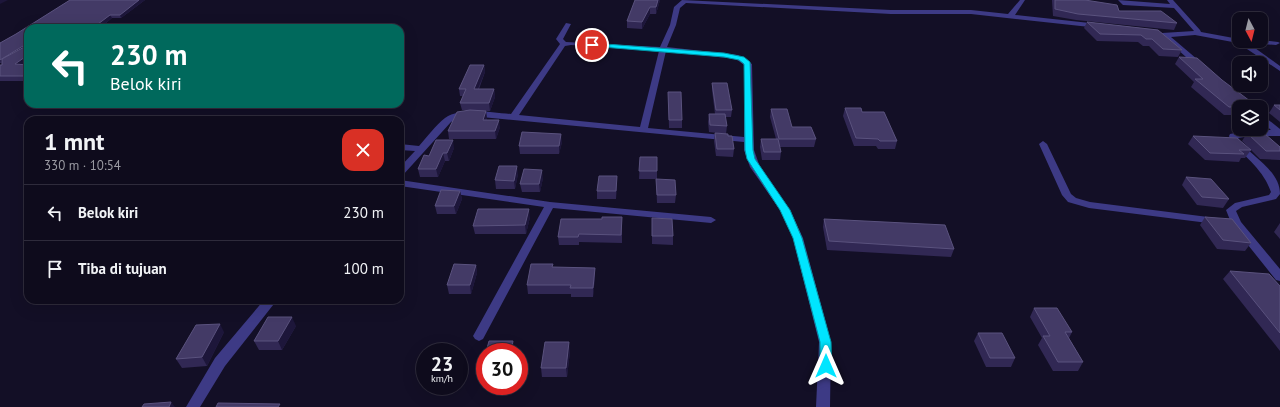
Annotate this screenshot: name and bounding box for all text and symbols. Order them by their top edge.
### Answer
north arrow [1232,12,1268,48]
map controls [1232,12,1268,136]
pin [575,28,609,62]
icon: arrive [581,34,603,56]
text: 230 m [110,36,187,73]
icon: left [44,40,96,92]
button: sound [1232,56,1268,92]
text: Belok kiri [110,72,182,95]
button: layers [1232,100,1268,136]
text: 1 mnt [44,126,104,157]
button: close [342,129,384,171]
text: 330 m · 10:54 [44,157,121,174]
icon: left [44,202,66,224]
text: Belok kiri [78,203,138,222]
text: 230 m [343,203,384,222]
icon: arrive [44,258,66,280]
text: Tiba di tujuan [78,259,167,278]
text: 100 m [343,259,384,278]
speed limit sign: 30 [476,343,528,395]
position arrow [805,345,847,387]
text: 23 [431,351,453,377]
text: km/h [431,372,453,385]

